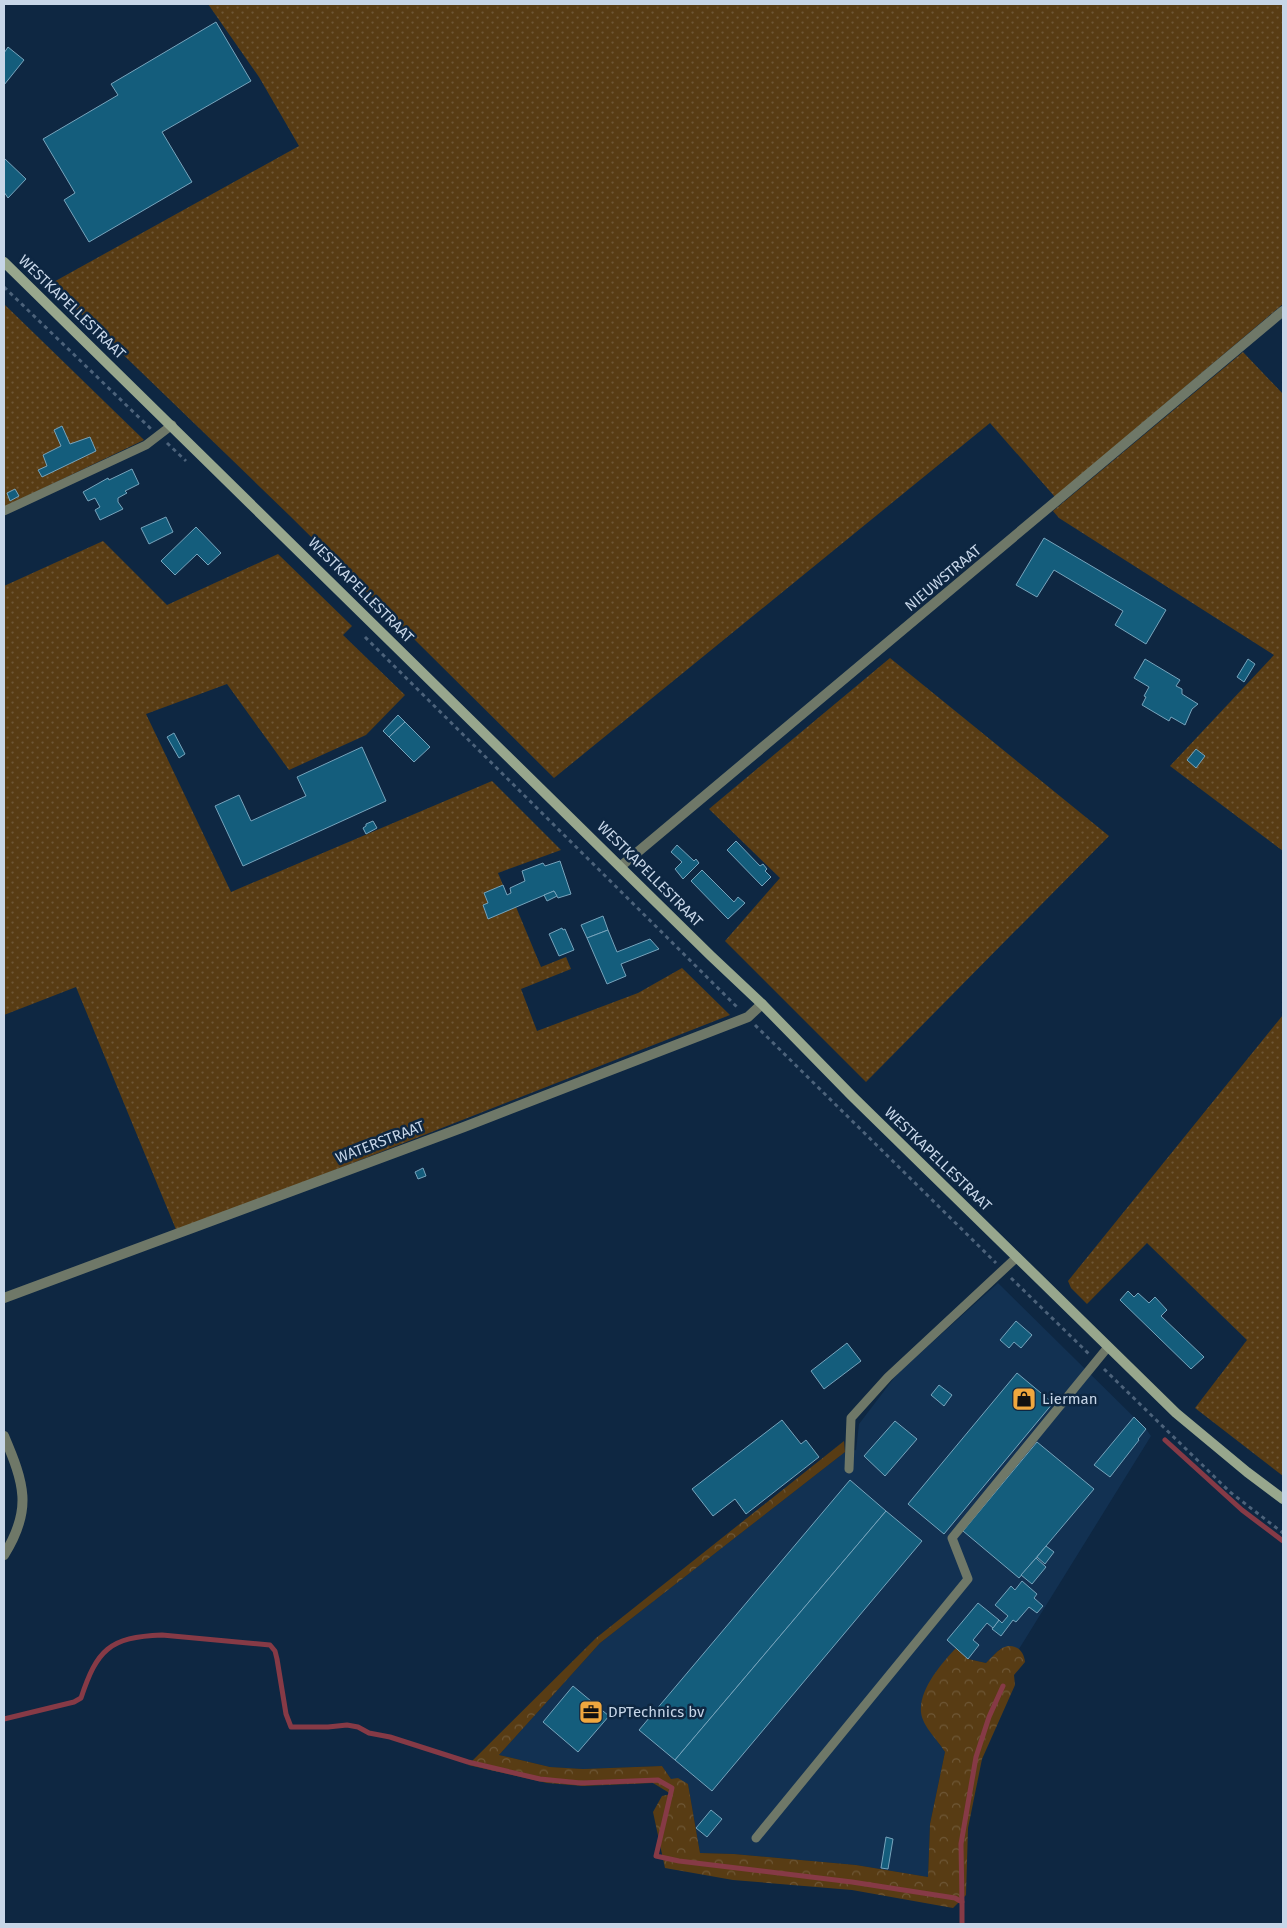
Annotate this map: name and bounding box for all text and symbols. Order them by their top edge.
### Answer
street label: WESTKAPELLESTRAAT [15,251,129,363]
street label: WESTKAPELLESTRAAT [305,534,418,647]
street label: NIEUWSTRAAT [901,541,985,615]
street label: WESTKAPELLESTRAAT [594,818,707,931]
street label: WESTKAPELLESTRAAT [881,1103,995,1215]
street label: WATERSTRAAT [333,1117,427,1167]
shop icon: Lierman [1011,1386,1037,1412]
place label: Lierman [1042,1390,1097,1408]
office icon: DPTechnics bv [578,1699,604,1725]
place label: DPTechnics bv [608,1703,705,1721]

